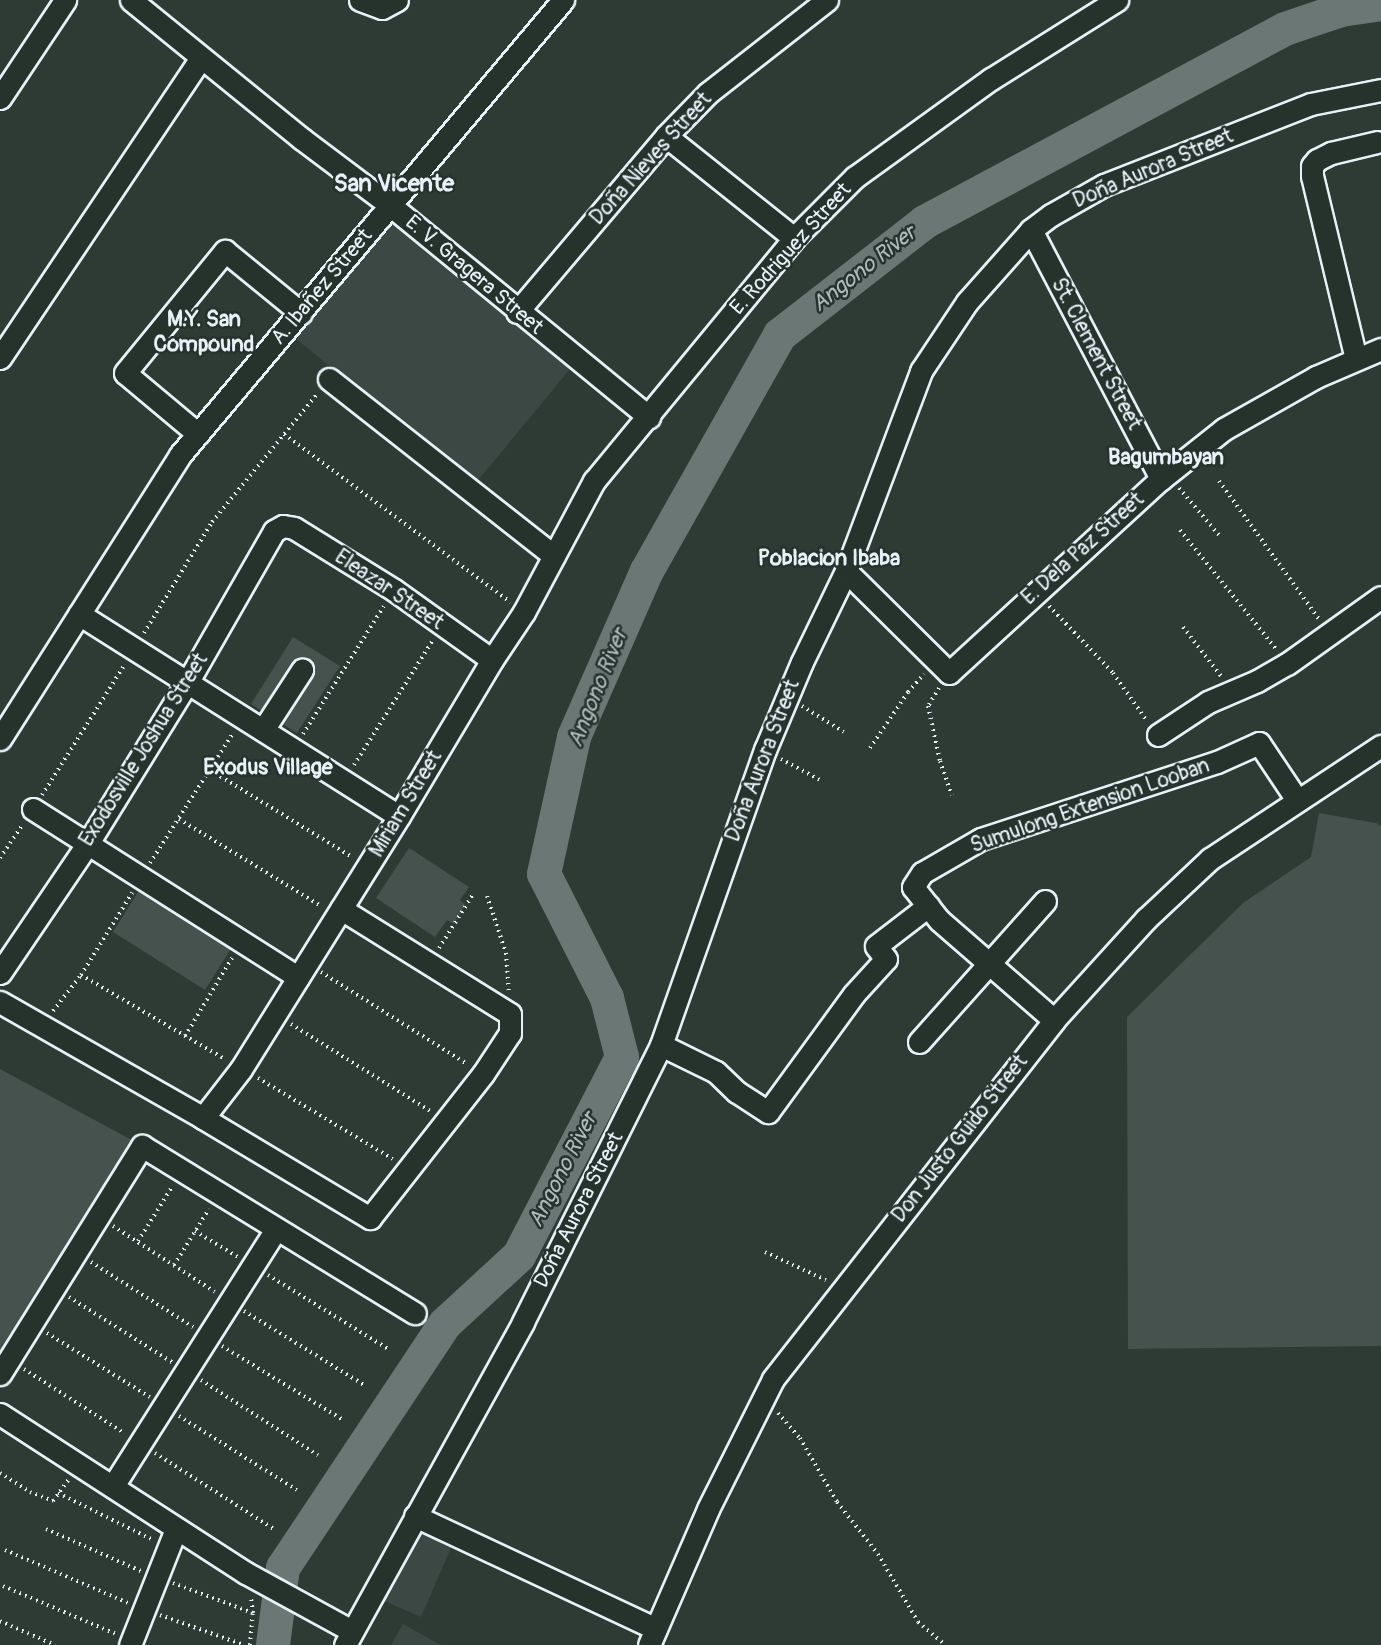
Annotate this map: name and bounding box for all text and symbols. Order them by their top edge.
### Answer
street label: Doña Nieves Street [585,87,717,231]
street label: Doña Aurora Street [1069,124,1237,214]
district label: San Vicente [334,170,454,198]
street label: E. Rodriguez Street [725,178,857,320]
street label: E. V. Gragera Street [400,210,548,340]
water label: Angono River [807,220,921,318]
street label: A. Ibañez Street [266,224,378,350]
street label: St. Clement Street [1045,274,1147,434]
district label: M.Y. San Compound [154,306,254,358]
district label: Bagumbayan [1108,445,1224,471]
street label: E. Dela Paz Street [1017,487,1149,611]
street label: Eleazar Street [330,544,448,636]
district label: Poblacion Ibaba [758,546,900,572]
water label: Angono River [562,625,634,751]
street label: Exodosville Joshua Street [74,649,214,851]
street label: Doña Aurora Street [721,677,805,845]
street label: Miriam Street [364,746,448,862]
street label: Sumulong Extension Looban [967,753,1213,859]
district label: Exodus Village [203,755,333,781]
street label: Don Justo Guido Street [887,1050,1033,1228]
water label: Angono River [523,1108,603,1232]
street label: Doña Aurora Street [529,1128,629,1292]

